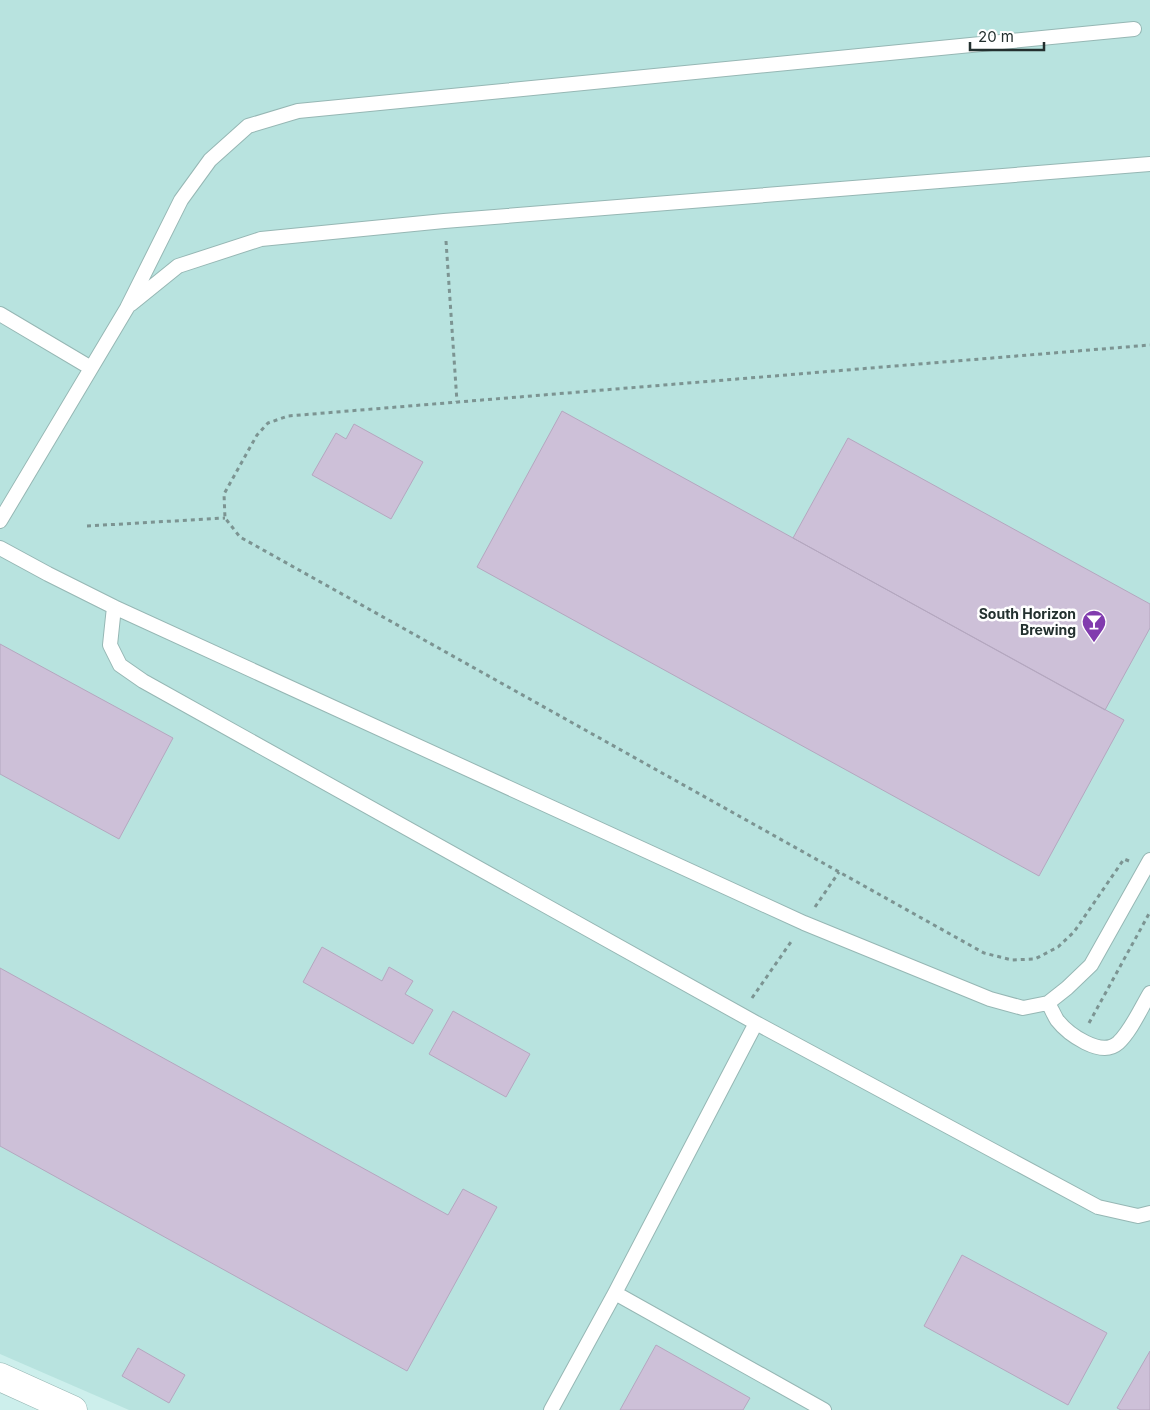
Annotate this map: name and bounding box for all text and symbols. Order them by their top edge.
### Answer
scale bar [970,20,1044,52]
text: 20 m [978,27,1014,46]
place label: South Horizon Brewing [979,605,1076,638]
bar icon: South Horizon Brewing [1081,609,1107,643]

